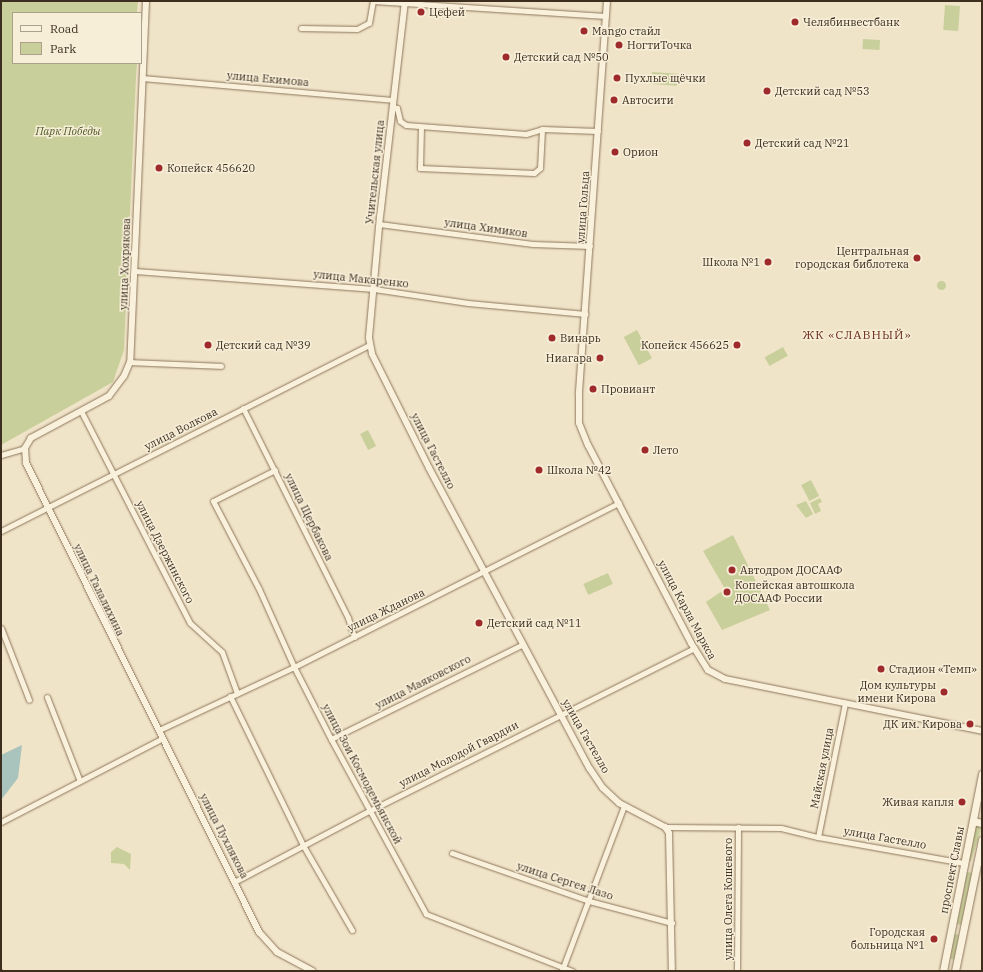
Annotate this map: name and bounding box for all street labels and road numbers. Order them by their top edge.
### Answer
street label: улица Екимова [226,69,310,89]
street label: Учительская улица [363,119,387,225]
street label: улица Гольца [574,170,592,244]
street label: улица Химиков [444,216,528,240]
street label: улица Хохрякова [117,218,133,310]
street label: улица Макаренко [313,267,409,291]
street label: улица Волкова [142,405,220,453]
street label: улица Гастелло [408,411,458,491]
street label: улица Щербакова [282,471,336,563]
street label: улица Дзержинского [133,498,197,606]
street label: улица Талалихина [71,542,127,638]
street label: улица Карла Маркса [655,558,719,662]
street label: улица Жданова [345,586,427,634]
street label: улица Маяковского [373,652,473,712]
street label: улица Гастелло [559,696,613,776]
street label: улица Зои Космодемьянской [319,702,405,846]
street label: улица Молодой Гвардии [397,718,521,790]
street label: Майская улица [808,726,836,810]
street label: улица Пухлякова [197,791,251,881]
street label: улица Гастелло [843,824,927,852]
street label: проспект Славы [937,825,967,915]
street label: улица Олега Кошевого [721,838,735,960]
street label: улица Сергея Лазо [515,859,615,903]

